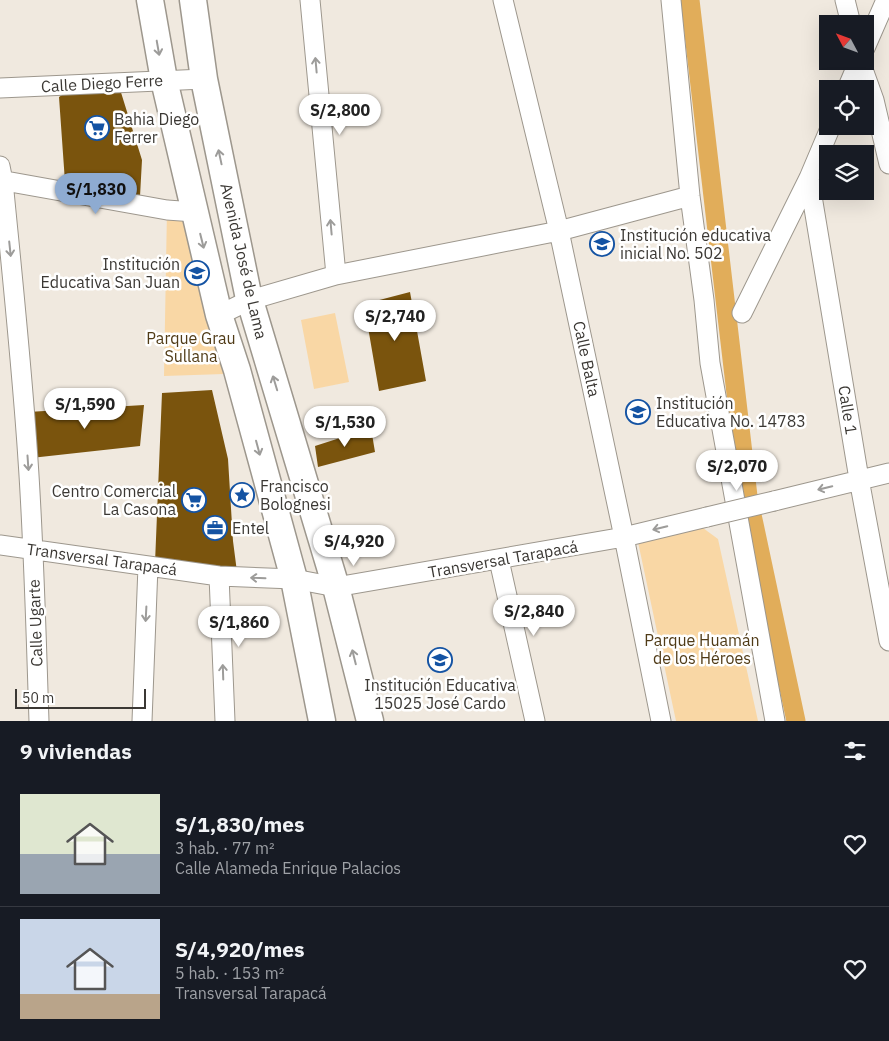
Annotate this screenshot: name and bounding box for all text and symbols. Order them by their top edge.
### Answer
north arrow [819,15,874,70]
map controls [819,15,874,200]
one-way arrow [154,40,164,56]
one-way arrow [311,57,321,73]
street label: Calle Diego Ferre [41,70,164,96]
button: locate [819,80,874,135]
pin: S/2,800 [294,94,386,136]
text: S/2,800 [310,100,370,120]
place label: Bahia Diego Ferrer [114,109,199,147]
supermarket icon: Bahia Diego Ferrer [84,115,110,141]
button: layers [819,145,874,200]
one-way arrow [215,150,224,166]
pin: S/1,830 [50,172,142,215]
text: S/1,830 [66,179,126,199]
street label: Avenida José de Lama [216,181,272,341]
one-way arrow [326,219,336,235]
place label: Institución educativa inicial No. 502 [620,225,771,263]
school or university icon: Institución educativa inicial No. 502 [589,231,615,257]
one-way arrow [198,232,207,248]
one-way arrow [5,241,15,257]
place label: Institución Educativa San Juan [41,254,180,292]
school or university icon: Institución Educativa San Juan [184,260,210,286]
pin: S/2,740 [349,300,441,342]
text: S/2,740 [365,306,425,326]
street label: Calle Balta [569,319,605,399]
park label: Parque Grau Sullana [146,328,236,366]
one-way arrow [270,375,280,391]
street label: Calle 1 [834,384,862,436]
pin: S/1,590 [39,388,131,430]
place label: Institución Educativa No. 14783 [656,393,806,431]
text: S/1,590 [55,394,115,414]
school or university icon: Institución Educativa No. 14783 [625,399,651,425]
pin: S/1,530 [299,406,391,448]
text: S/1,530 [315,412,375,432]
one-way arrow [254,440,263,456]
pin: S/2,070 [691,450,783,492]
one-way arrow [24,455,33,471]
text: S/2,070 [707,456,767,476]
place label: Francisco Bolognesi [260,476,331,514]
place label: Centro Comercial La Casona [52,481,176,519]
place icon: Francisco Bolognesi [229,482,255,508]
one-way arrow [817,484,833,493]
supermarket icon: Centro Comercial La Casona [181,487,207,513]
office icon: Entel [202,515,228,541]
place label: Entel [232,518,269,538]
pin: S/4,920 [308,524,400,567]
one-way arrow [652,524,668,534]
text: S/4,920 [324,531,384,551]
street label: Transversal Tarapacá [427,536,580,582]
street label: Transversal Tarapacá [26,539,179,580]
one-way arrow [251,573,267,582]
street label: Calle Ugarte [23,579,47,667]
pin: S/2,840 [488,594,580,637]
text: S/2,840 [504,601,564,621]
one-way arrow [142,606,151,622]
pin: S/1,860 [193,606,285,648]
text: S/1,860 [209,612,269,632]
park label: Parque Huamán de los Héroes [644,630,760,668]
school or university icon: Institución Educativa 15025 José Cardo [427,647,453,673]
one-way arrow [349,649,358,665]
one-way arrow [218,665,228,681]
place label: Institución Educativa 15025 José Cardo [364,675,516,713]
scale bar [15,686,146,709]
text: 50 m [22,689,54,707]
text: 9 viviendas [20,737,132,765]
icon: filters [841,737,869,765]
text: S/1,830/mes [175,810,305,838]
icon: home [60,814,120,874]
icon: heart [841,830,869,858]
text: 3 hab. · 77 m² [175,838,275,858]
text: Calle Alameda Enrique Palacios [175,858,401,878]
text: S/4,920/mes [175,935,305,963]
icon: home [60,939,120,999]
icon: heart [841,955,869,983]
text: 5 hab. · 153 m² [175,963,284,983]
text: Transversal Tarapacá [175,983,327,1003]

